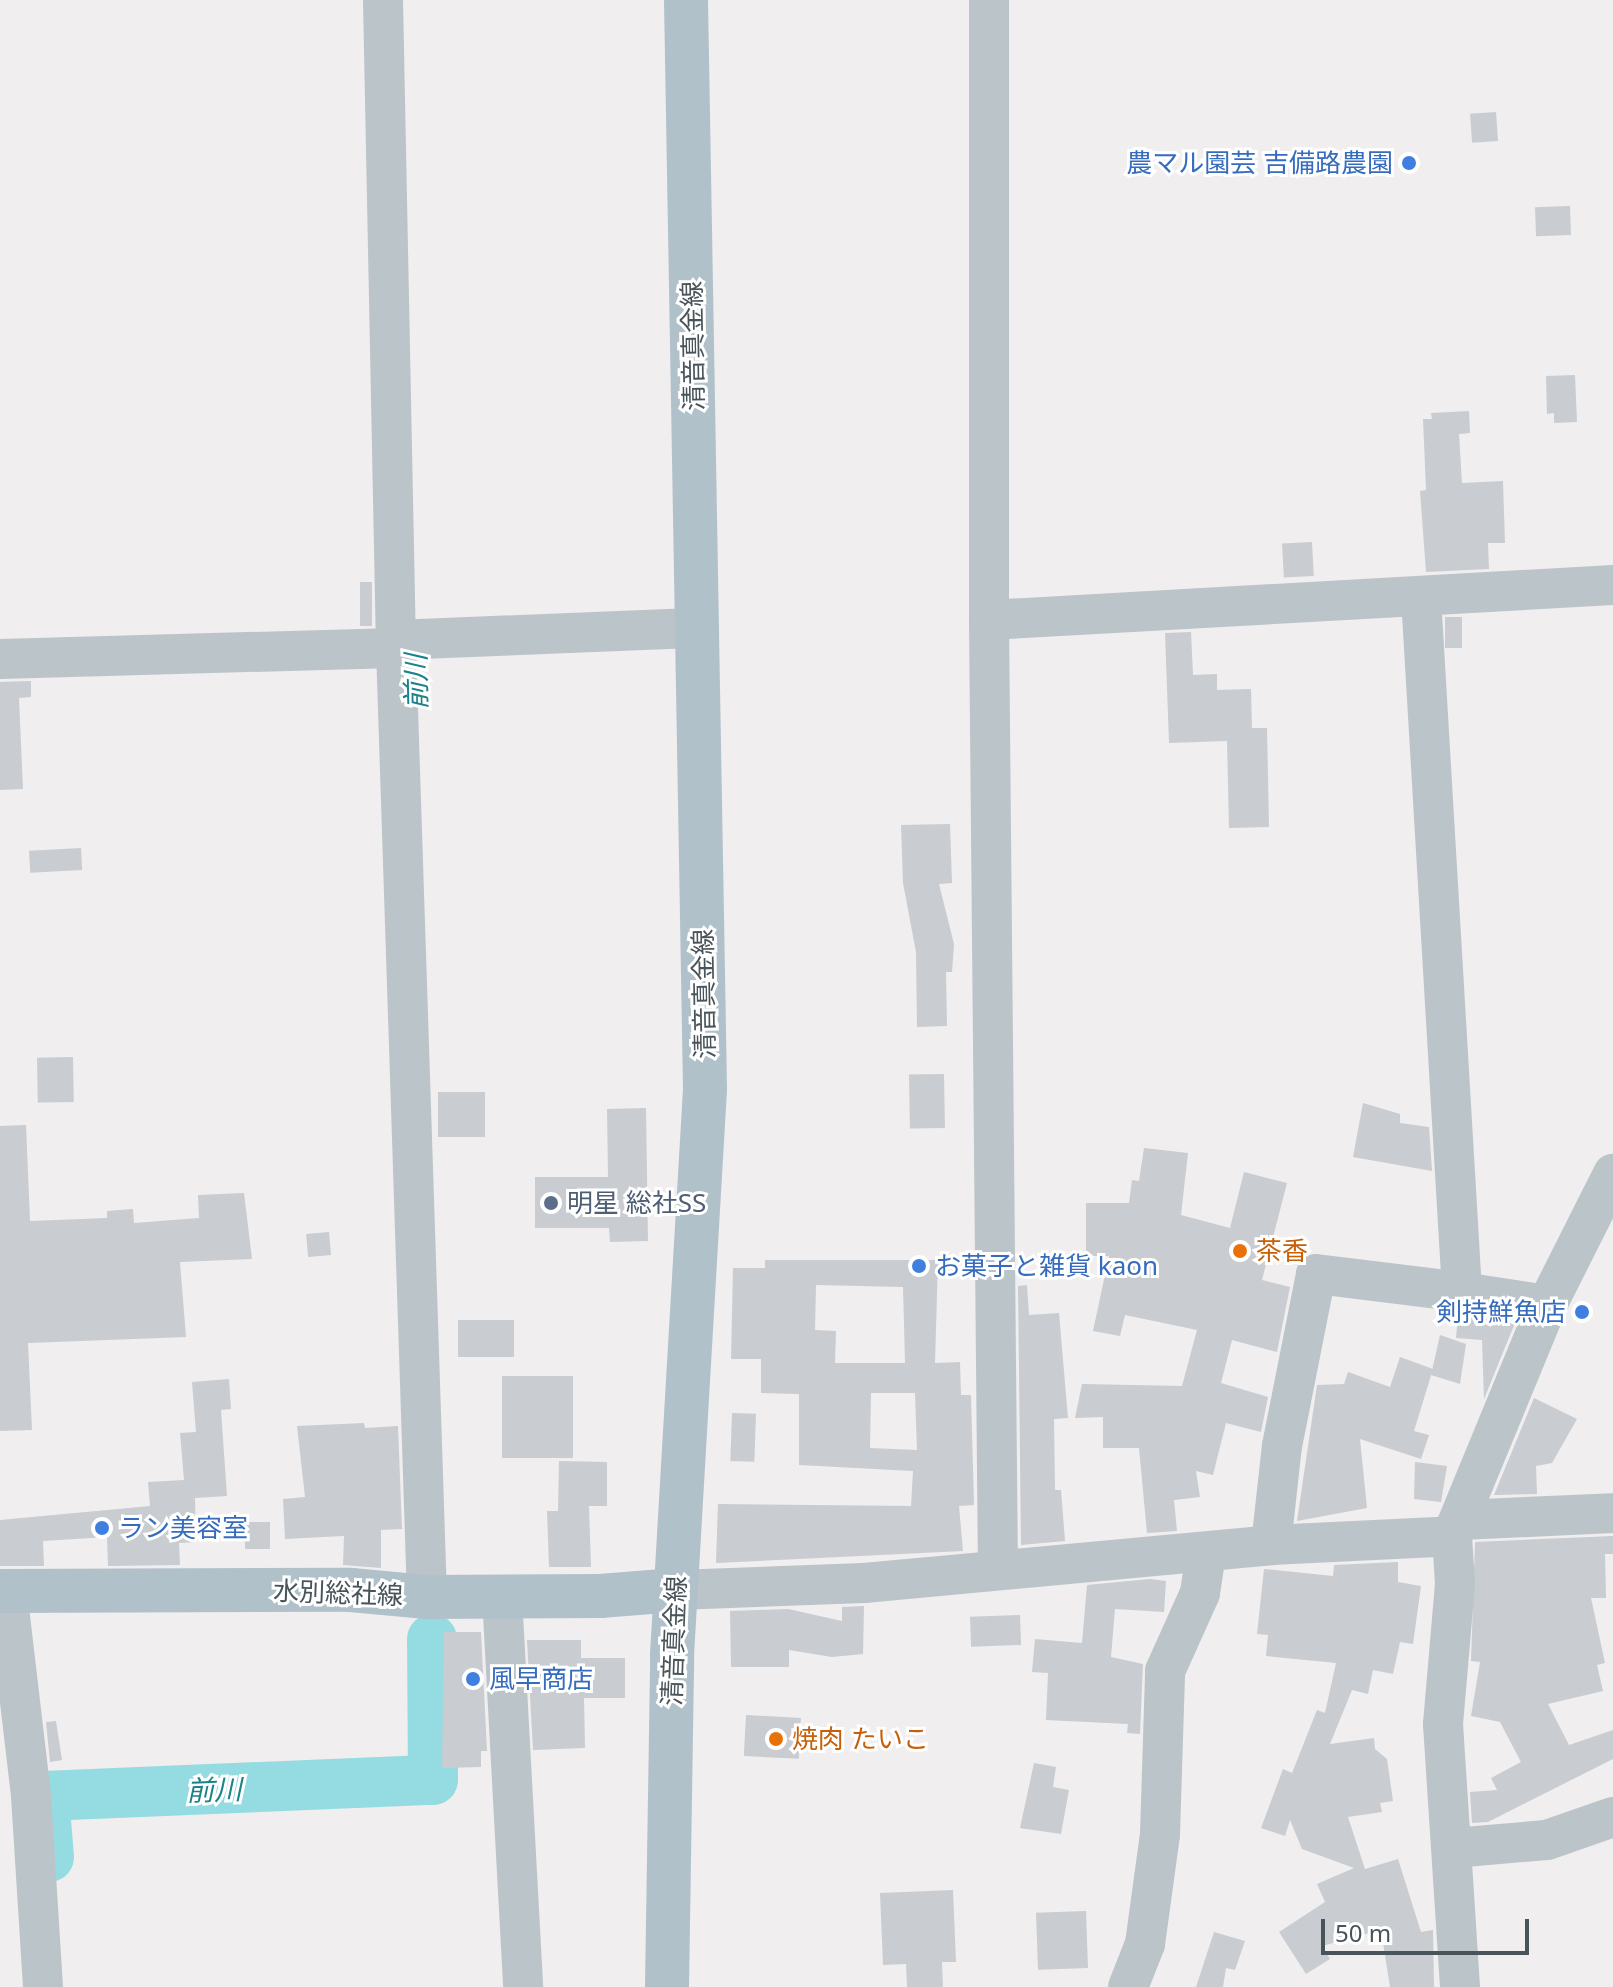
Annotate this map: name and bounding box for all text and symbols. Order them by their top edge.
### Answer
place label: 農マル園芸 吉備路農園 [1126,147,1393,179]
marker: 農マル園芸 吉備路農園 [1400,154,1418,172]
street label: 清音真金線 [676,281,710,411]
water label: 前川 [398,654,432,710]
street label: 清音真金線 [687,929,721,1059]
place label: 明星 総社SS [567,1187,706,1219]
marker: 明星 総社SS [542,1194,560,1212]
place label: 茶香 [1256,1235,1308,1267]
marker: 茶香 [1231,1242,1249,1260]
place label: お菓子と雑貨 kaon [935,1250,1158,1282]
marker: お菓子と雑貨 kaon [910,1257,928,1275]
place label: 剣持鮮魚店 [1436,1296,1566,1328]
marker: 剣持鮮魚店 [1573,1303,1591,1321]
place label: ラン美容室 [118,1512,248,1544]
marker: ラン美容室 [93,1519,111,1537]
street label: 水別総社線 [272,1575,404,1611]
street label: 清音真金線 [656,1575,692,1707]
place label: 風早商店 [489,1663,593,1695]
marker: 風早商店 [464,1670,482,1688]
place label: 焼肉 たいこ [792,1723,929,1755]
marker: 焼肉 たいこ [767,1730,785,1748]
water label: 前川 [185,1771,243,1807]
scale bar [1325,1903,1533,1953]
text: 50 m [1335,1916,1391,1949]

